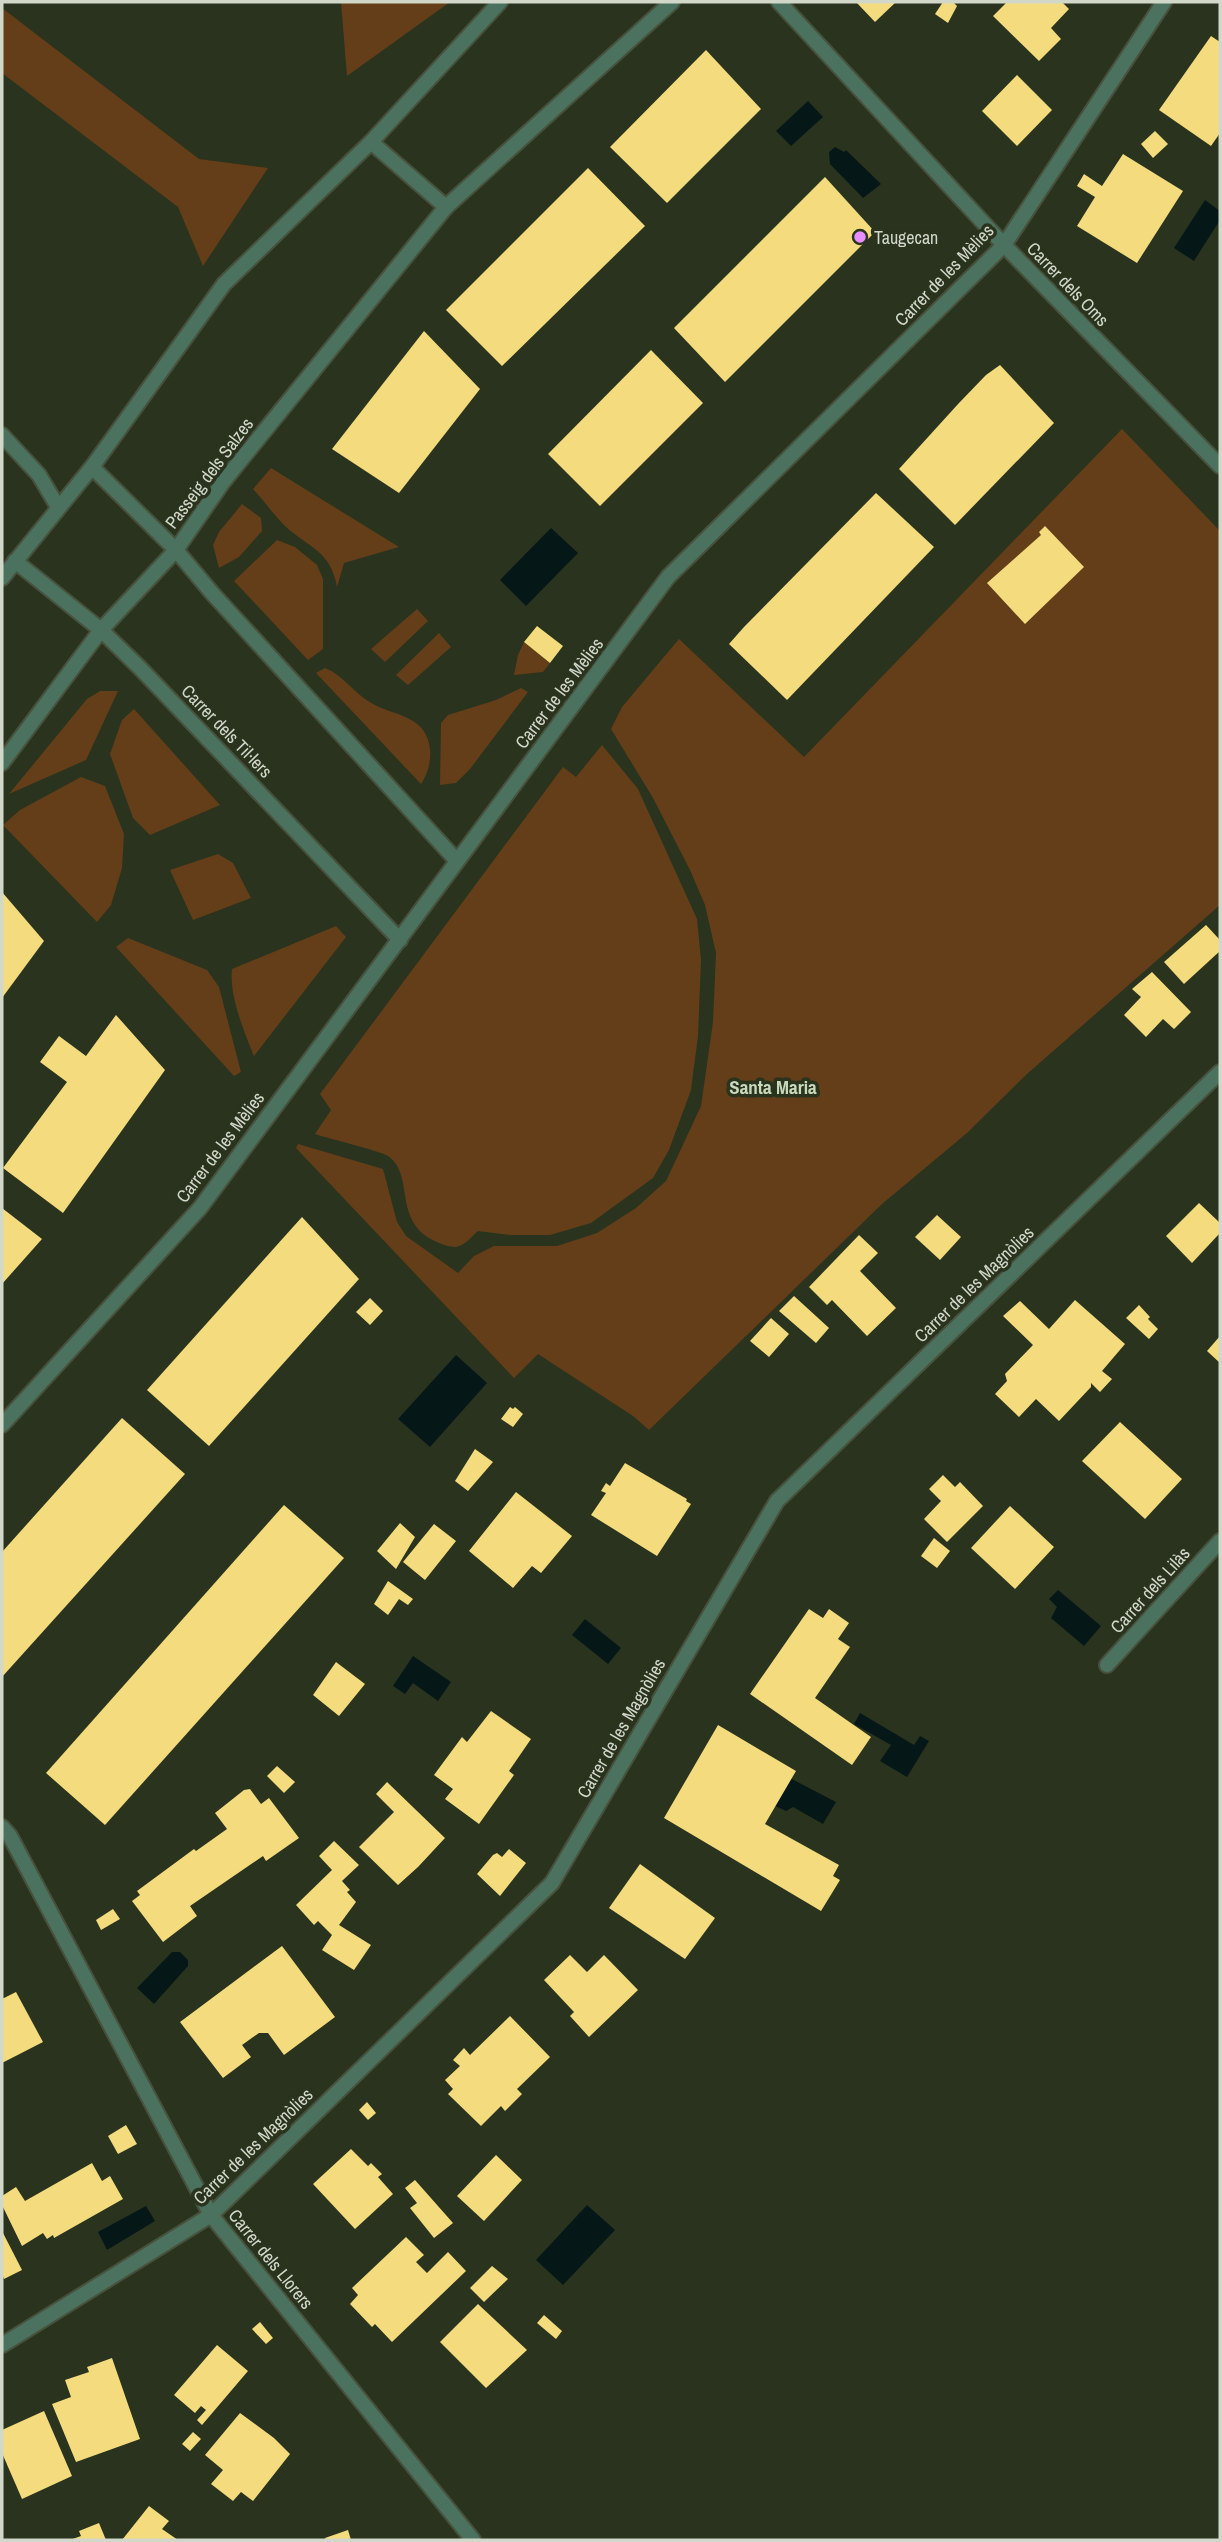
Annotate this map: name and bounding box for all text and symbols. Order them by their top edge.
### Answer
street label: Carrer de les Mèlies [889,219,999,331]
place label: Taugecan [874,225,938,250]
marker: Taugecan [852,229,868,245]
street label: Carrer dels Oms [1021,236,1115,332]
street label: Passeig dels Salzes [159,412,259,534]
street label: Carrer de les Mèlies [509,632,609,754]
street label: Carrer dels Til·lers [176,679,278,783]
district label: Santa Maria [729,1074,817,1100]
street label: Carrer de les Mèlies [170,1086,270,1208]
street label: Carrer de les Magnòlies [909,1220,1039,1348]
street label: Carrer dels Lilàs [1104,1541,1196,1639]
street label: Carrer de les Magnòlies [571,1654,671,1802]
street label: Carrer de les Magnòlies [188,2082,318,2210]
street label: Carrer dels Llorers [223,2204,319,2314]

